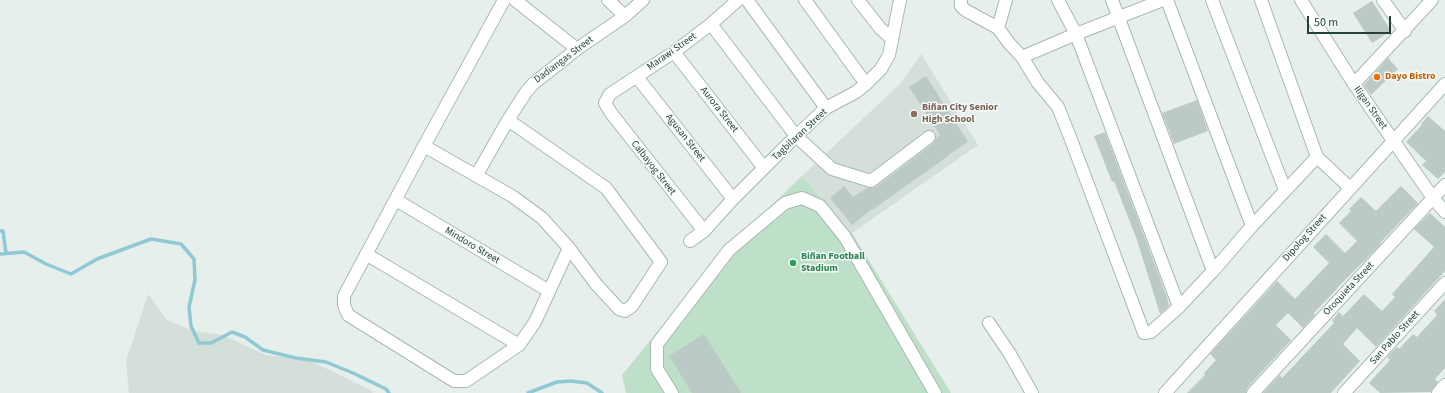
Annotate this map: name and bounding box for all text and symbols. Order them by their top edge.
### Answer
scale bar [1309,8,1393,34]
text: 50 m [1314,14,1338,31]
street label: Marawi Street [645,31,699,73]
street label: Dadiangas Street [532,34,596,86]
place label: Dayo Bistro [1385,71,1436,83]
marker: Dayo Bistro [1372,72,1382,82]
street label: Iligan Street [1351,84,1389,132]
street label: Aurora Street [697,85,741,135]
place label: Biñan City Senior High School [922,102,998,126]
street label: Tagbilaran Street [770,106,830,164]
marker: Biñan City Senior High School [909,109,919,119]
street label: Agusan Street [663,112,707,164]
street label: Calbayog Street [628,138,678,198]
street label: Dipolog Street [1281,212,1329,264]
street label: Mindoro Street [442,225,502,267]
place label: Biñan Football Stadium [801,251,865,274]
marker: Biñan Football Stadium [788,258,798,268]
street label: Oroquieta Street [1321,260,1377,318]
street label: San Pablo Street [1368,308,1422,368]

